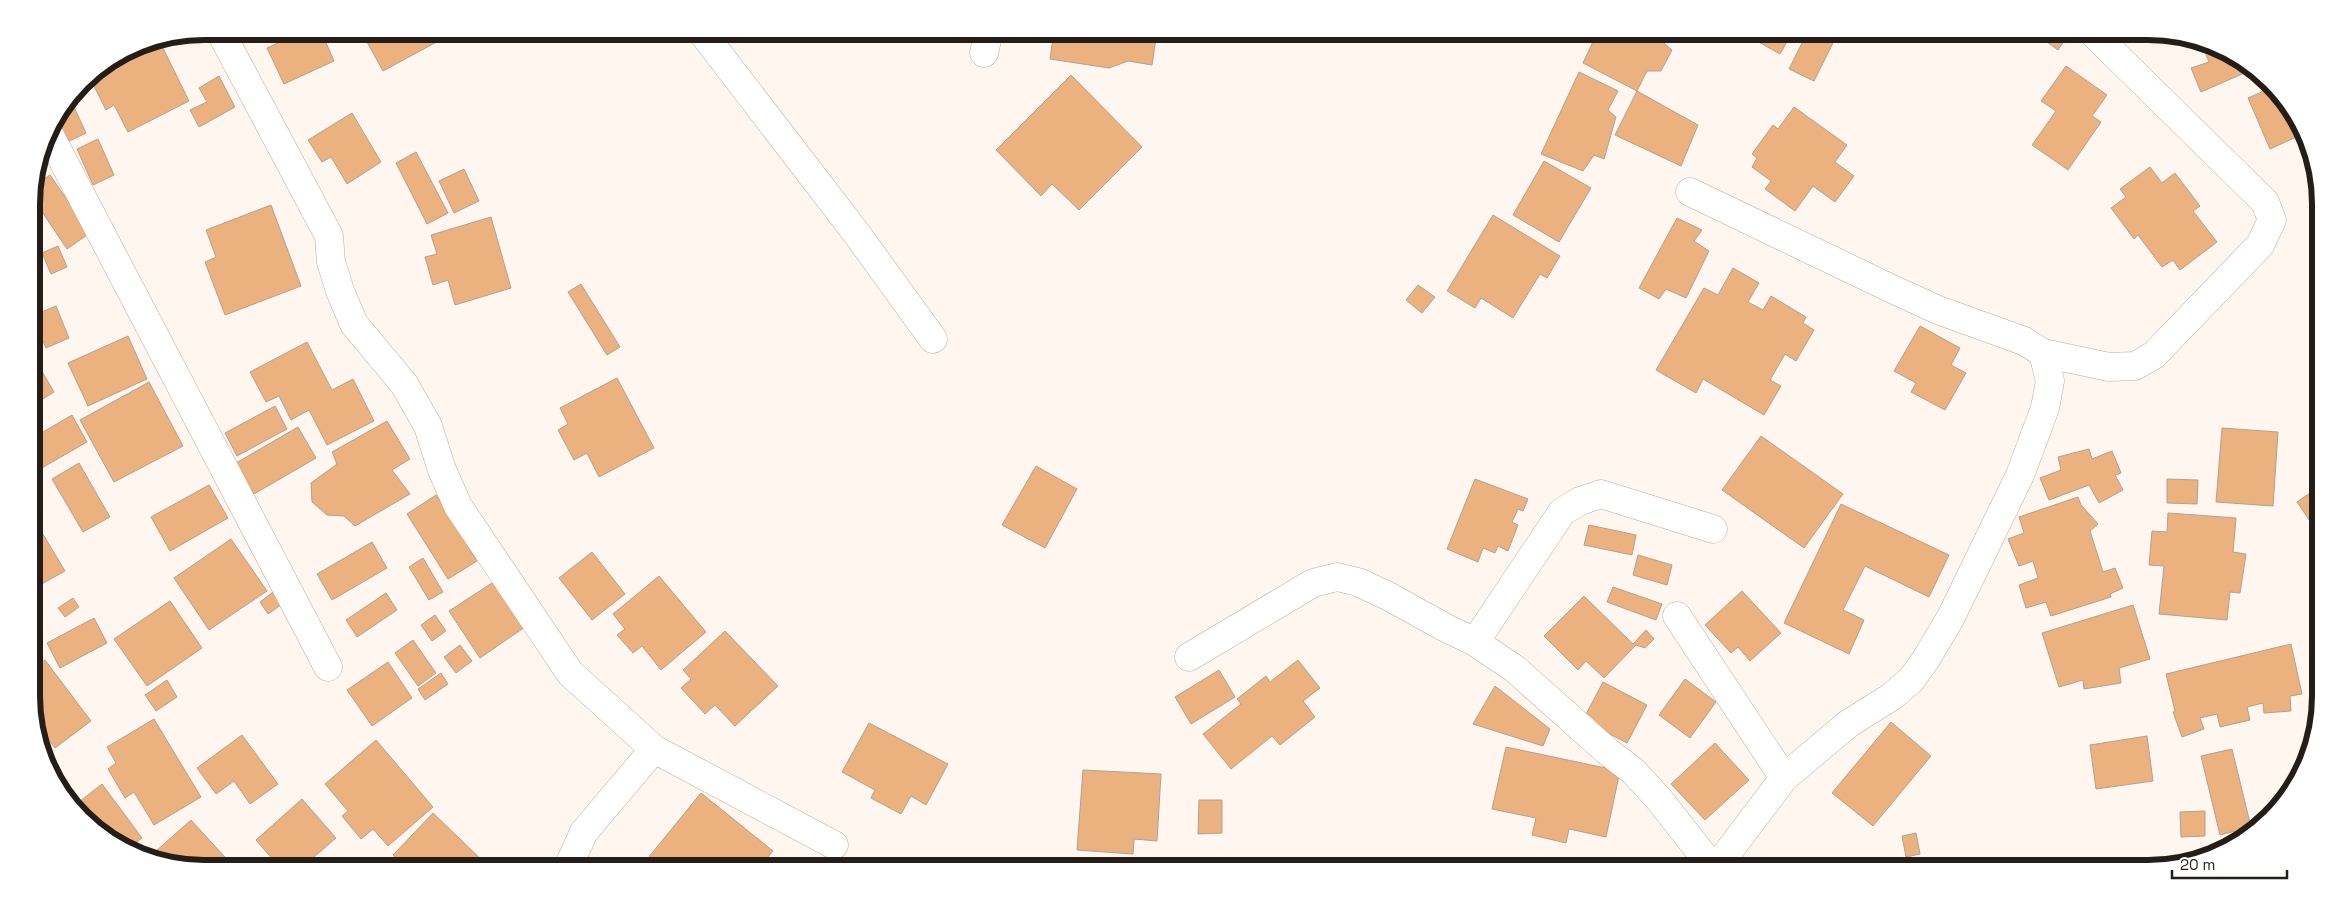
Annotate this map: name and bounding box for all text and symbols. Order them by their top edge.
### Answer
scale bar [2172,848,2287,880]
text: 20 m [2180,855,2215,874]

